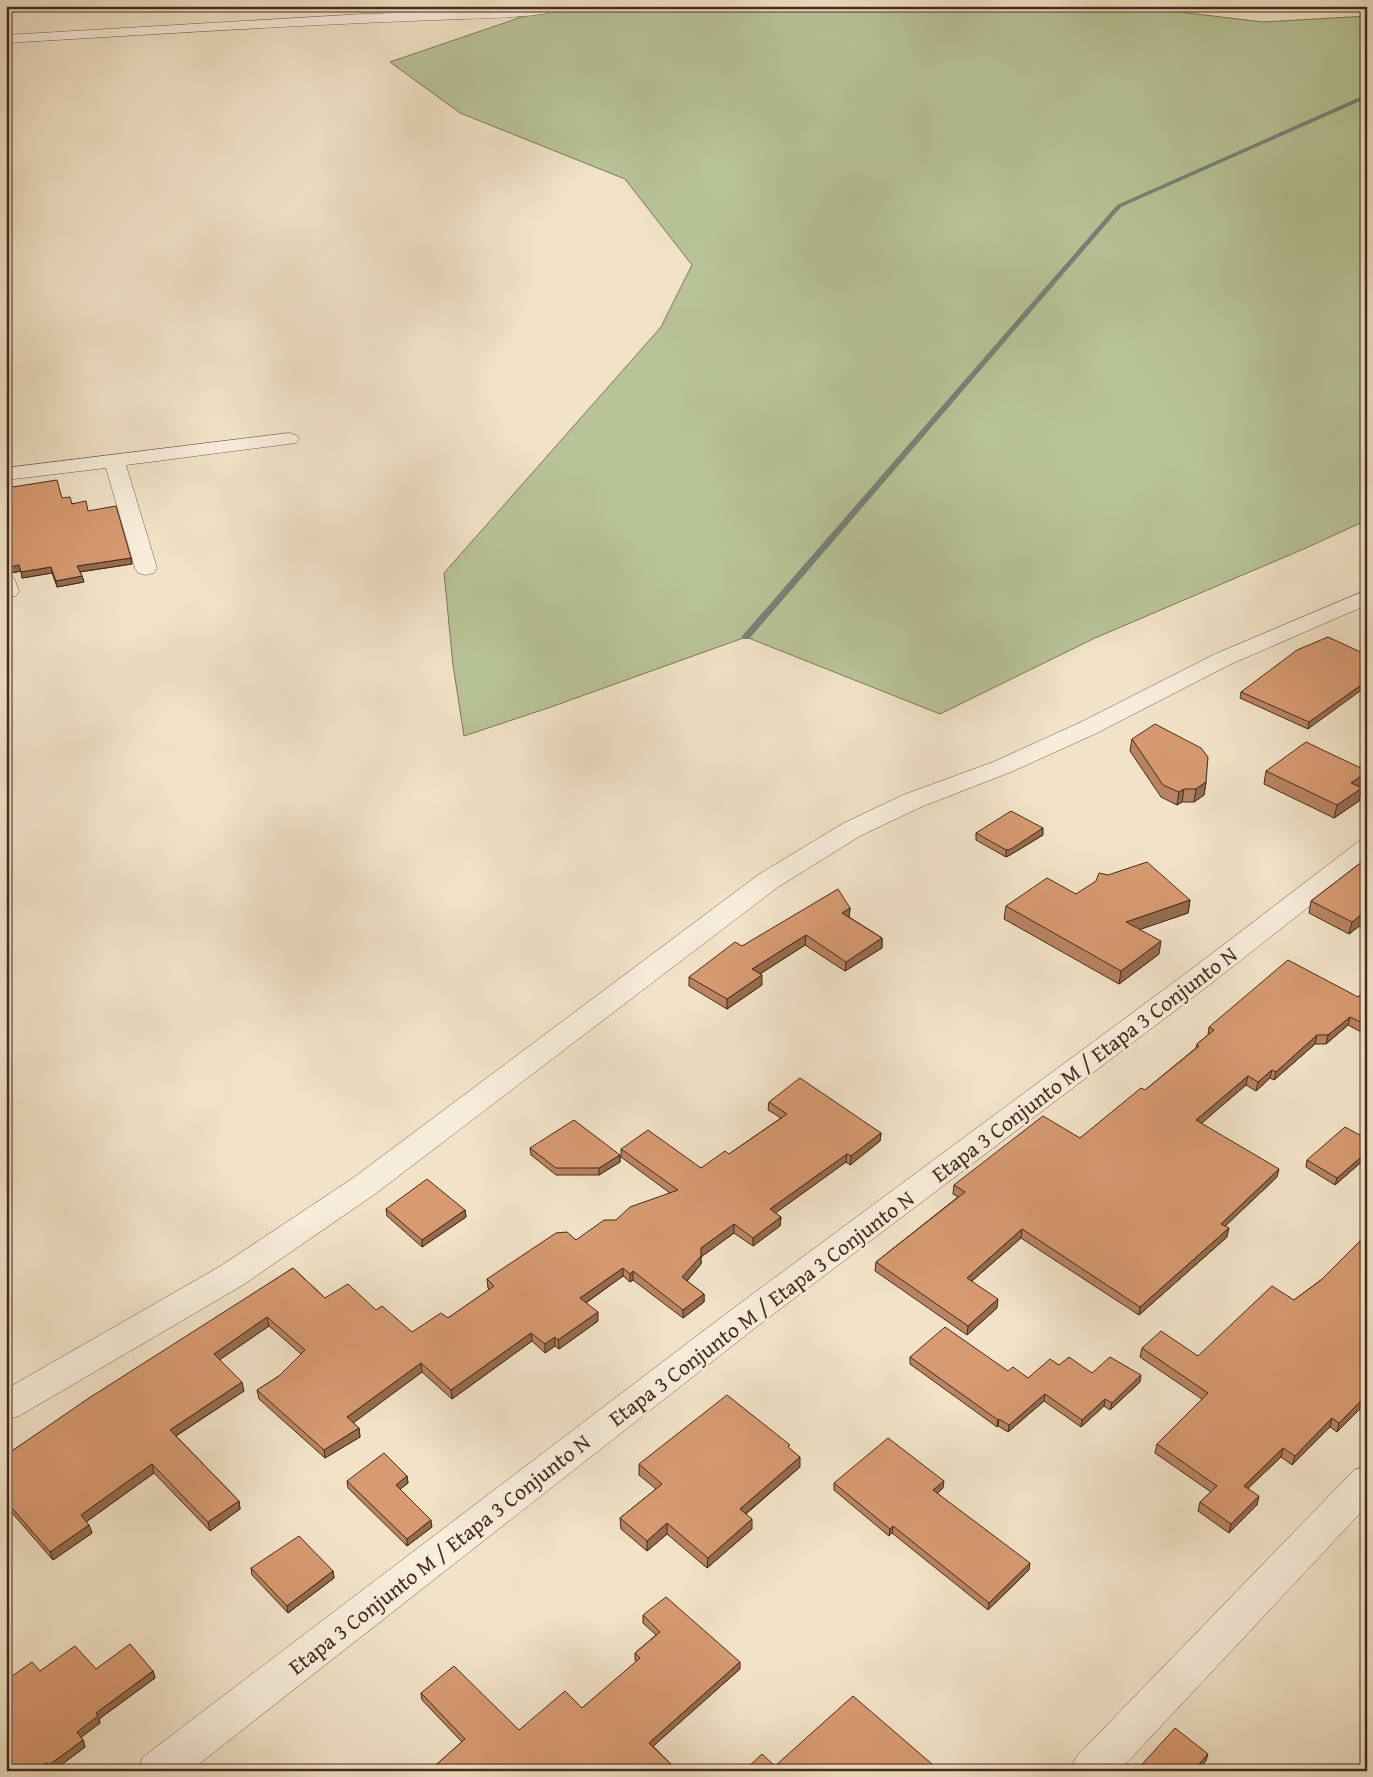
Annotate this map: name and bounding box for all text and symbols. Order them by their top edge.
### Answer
street label: Etapa 3 Conjunto M / Etapa 3 Conjunto N [925,938,1243,1190]
street label: Etapa 3 Conjunto M / Etapa 3 Conjunto N [602,1182,920,1434]
street label: Etapa 3 Conjunto M / Etapa 3 Conjunto N [281,1426,597,1682]

